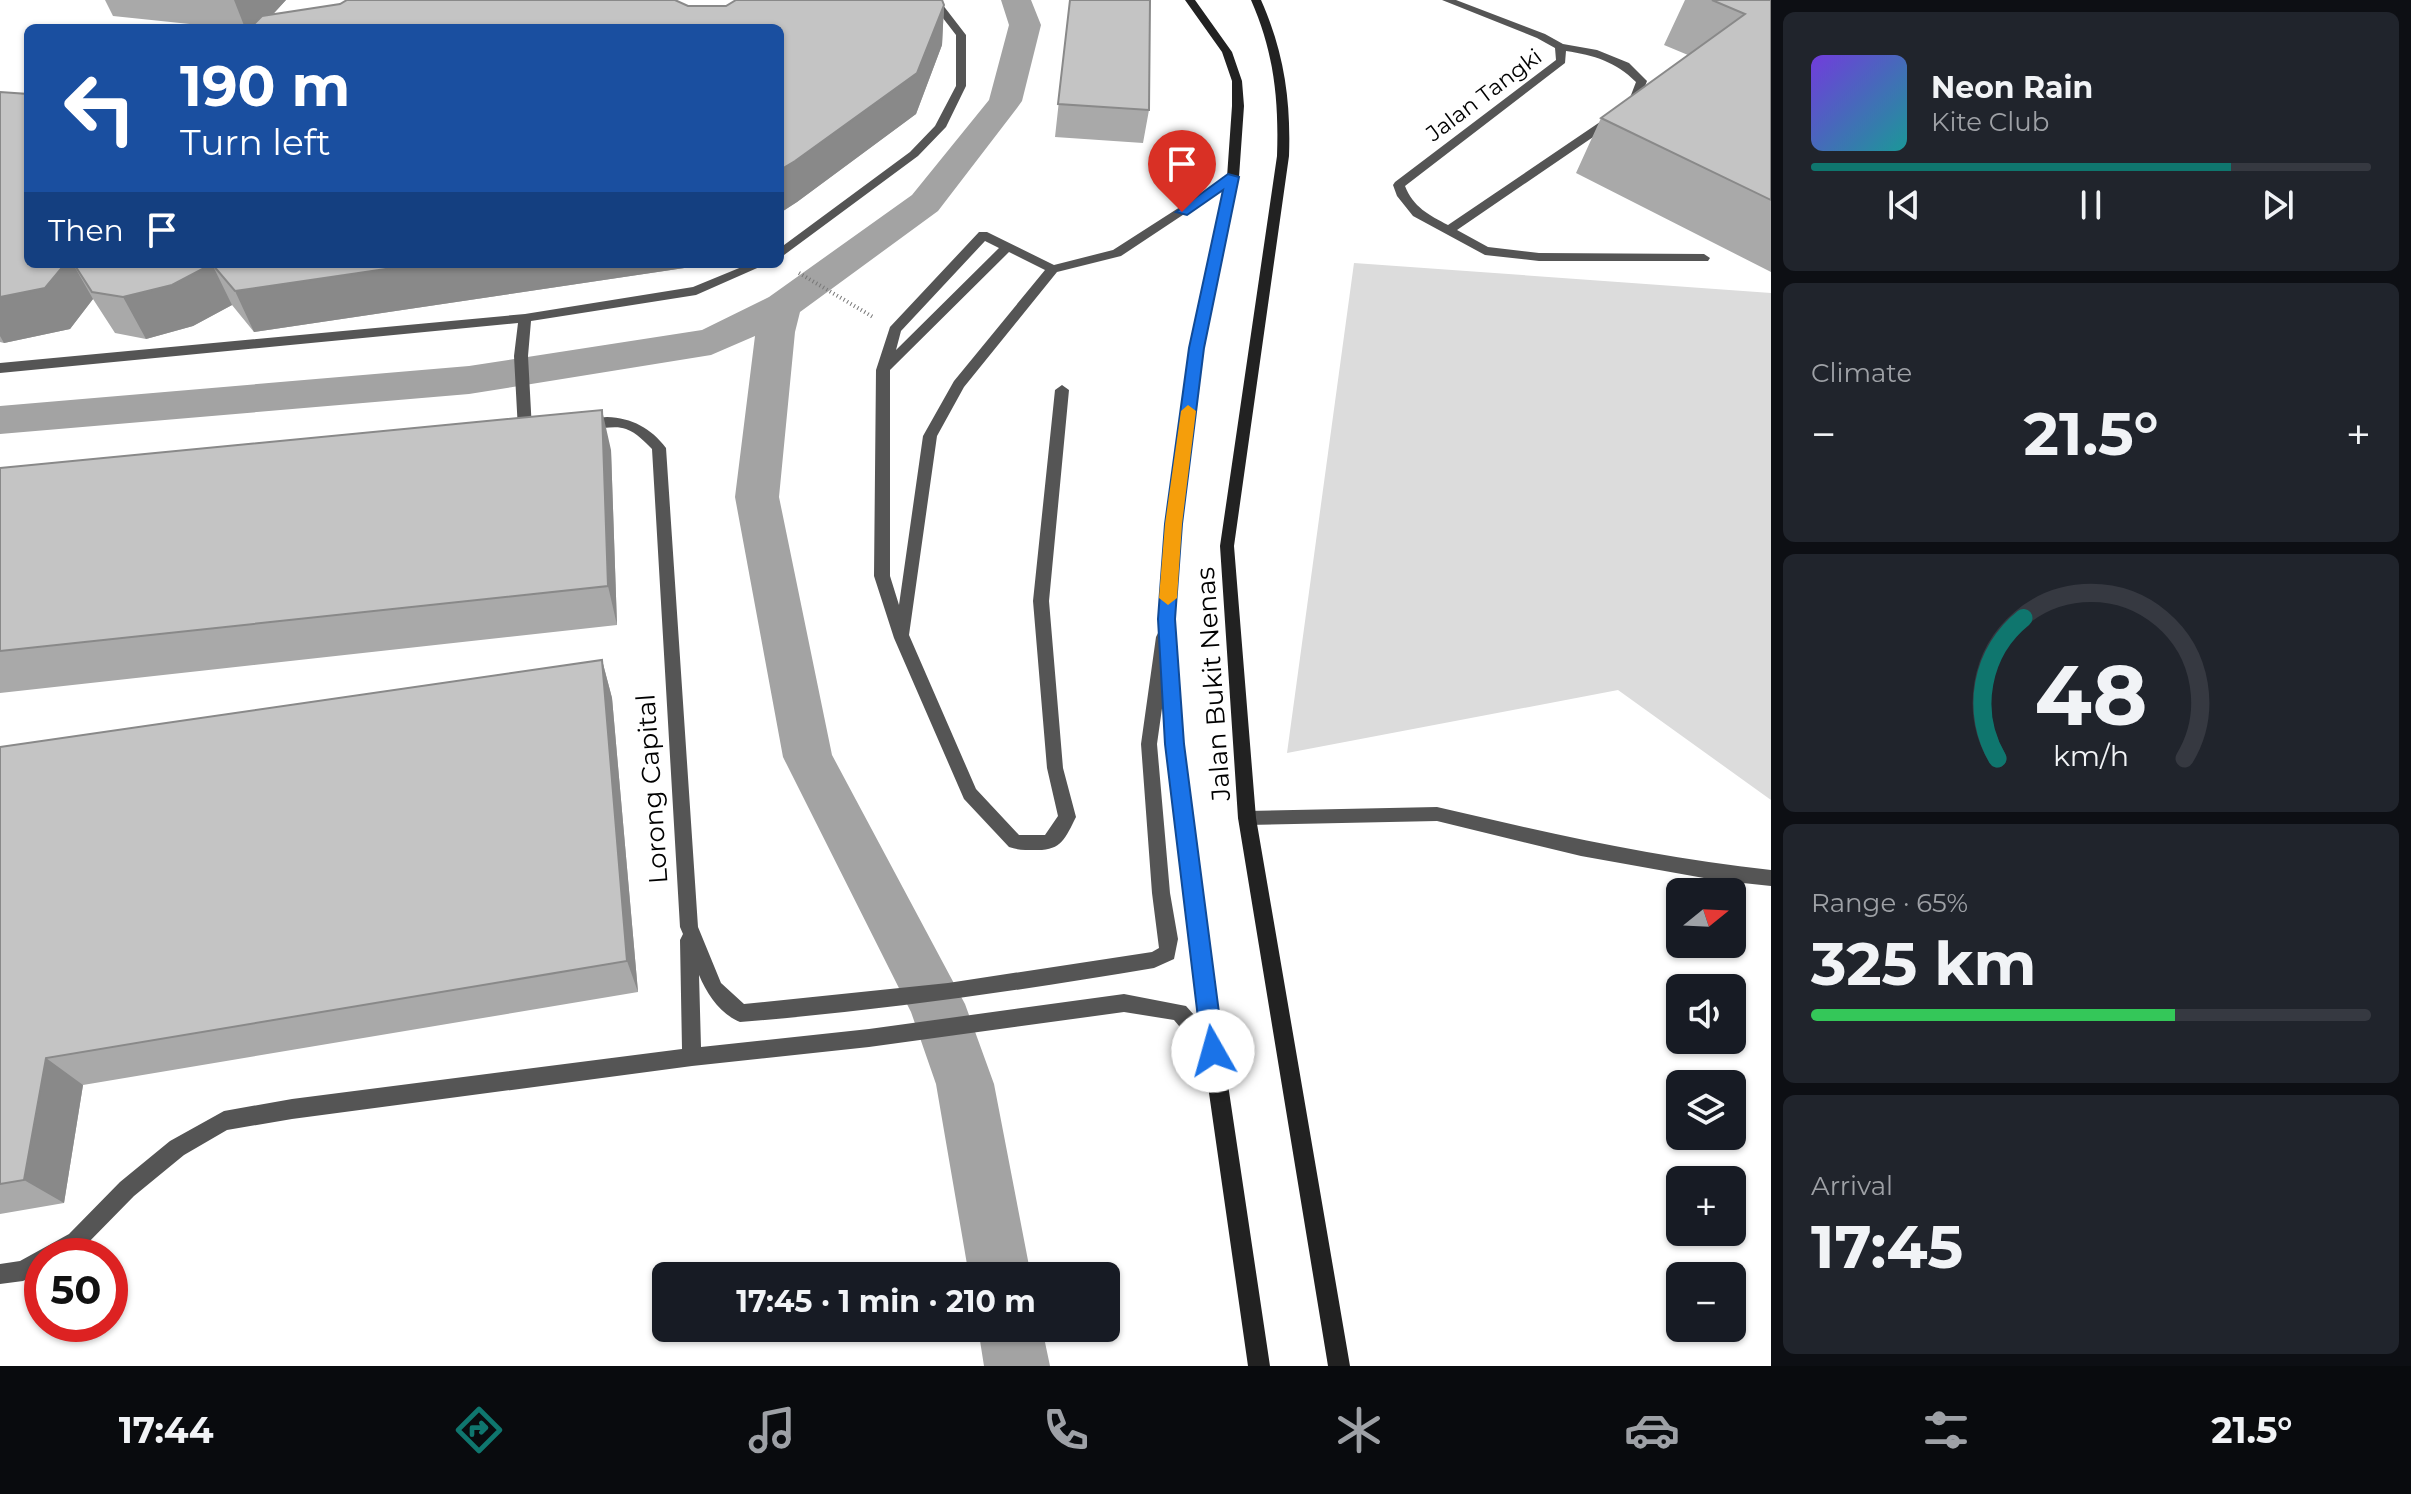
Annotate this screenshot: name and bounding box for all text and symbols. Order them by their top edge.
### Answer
street label: Jalan Tangki [1420,43,1547,148]
text: 190 m [180,52,350,120]
icon: left [48,56,152,160]
text: Neon Rain [1931,69,2093,106]
text: Kite Club [1931,106,2049,138]
text: Turn left [180,120,331,164]
pin [1148,130,1216,212]
icon: arrive [1160,142,1204,186]
icon: previous [1882,183,1926,227]
icon: pause [2069,183,2113,227]
icon: next [2256,183,2300,227]
icon: arrive [140,208,184,252]
text: Then [48,212,124,249]
text: Climate [1811,357,1912,389]
text: 21.5° [2023,397,2159,470]
text: − [1811,407,1836,461]
text: + [2346,407,2371,461]
street label: Jalan Bukit Nenas [1189,566,1237,803]
text: 48 [2034,644,2148,746]
street label: Lorong Capital [629,693,675,885]
text: km/h [2053,738,2129,773]
north arrow [1666,878,1746,958]
map controls [1666,878,1746,1342]
text: Range · 65% [1811,887,1968,919]
text: 325 km [1811,927,2036,1000]
button: sound [1666,974,1746,1054]
position arrow [1171,1009,1255,1093]
button: layers [1666,1070,1746,1150]
button: + [1666,1166,1746,1246]
text: Arrival [1811,1170,1893,1202]
text: 17:45 [1811,1210,1963,1283]
speed limit sign: 50 [24,1238,128,1342]
button: − [1666,1262,1746,1342]
text: 17:45 · 1 min · 210 m [736,1283,1036,1320]
icon: directions [451,1402,507,1458]
icon: music [744,1402,800,1458]
icon: phone [1038,1402,1094,1458]
icon: climate [1331,1402,1387,1458]
icon: car [1624,1402,1680,1458]
icon: filters [1918,1402,1974,1458]
text: 17:44 [119,1408,213,1452]
text: 21.5° [2211,1408,2292,1452]

